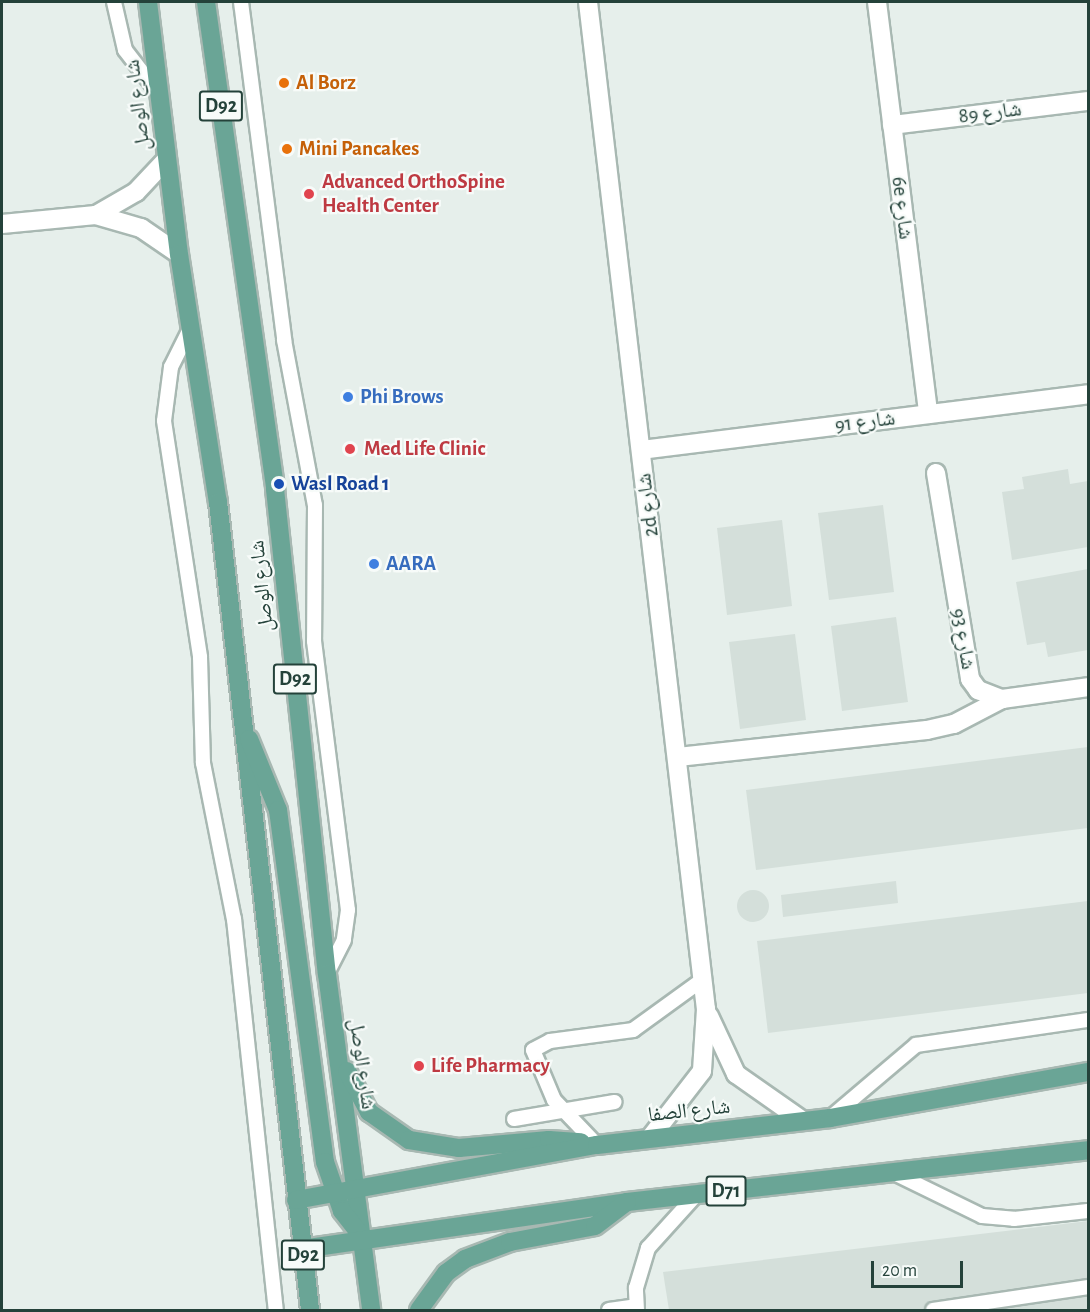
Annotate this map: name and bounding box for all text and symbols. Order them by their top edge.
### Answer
street label: شارع الوصل [120,58,156,152]
place label: Al Borz [296,70,356,96]
marker: Al Borz [277,76,291,90]
road number: D92 [198,89,244,123]
street label: شارع 89 [957,97,1023,129]
place label: Mini Pancakes [299,136,419,162]
marker: Mini Pancakes [280,142,294,156]
place label: Advanced OrthoSpine Health Center [322,169,505,219]
street label: 6e شارع [886,175,918,241]
marker: Advanced OrthoSpine Health Center [300,185,318,203]
place label: Phi Brows [360,384,444,410]
marker: Phi Brows [341,390,355,404]
street label: شارع 91 [833,406,897,438]
place label: Med Life Clinic [364,436,486,462]
marker: Med Life Clinic [341,440,359,458]
place label: Wasl Road 1 [291,471,390,497]
street label: 2d شارع [632,472,664,538]
marker: Wasl Road 1 [272,477,286,491]
street label: شارع الوصل [245,539,279,633]
place label: AARA [386,551,436,577]
marker: AARA [367,557,381,571]
street label: شارع 93 [945,606,981,672]
road number: D92 [272,662,318,696]
street label: شارع الوصل [343,1017,381,1111]
place label: Life Pharmacy [431,1053,550,1079]
marker: Life Pharmacy [412,1059,426,1073]
street label: شارع الصفا [647,1094,731,1128]
road number: D71 [705,1174,747,1208]
road number: D92 [280,1238,326,1272]
scale bar [874,1249,966,1287]
text: 20 m [882,1262,917,1280]

